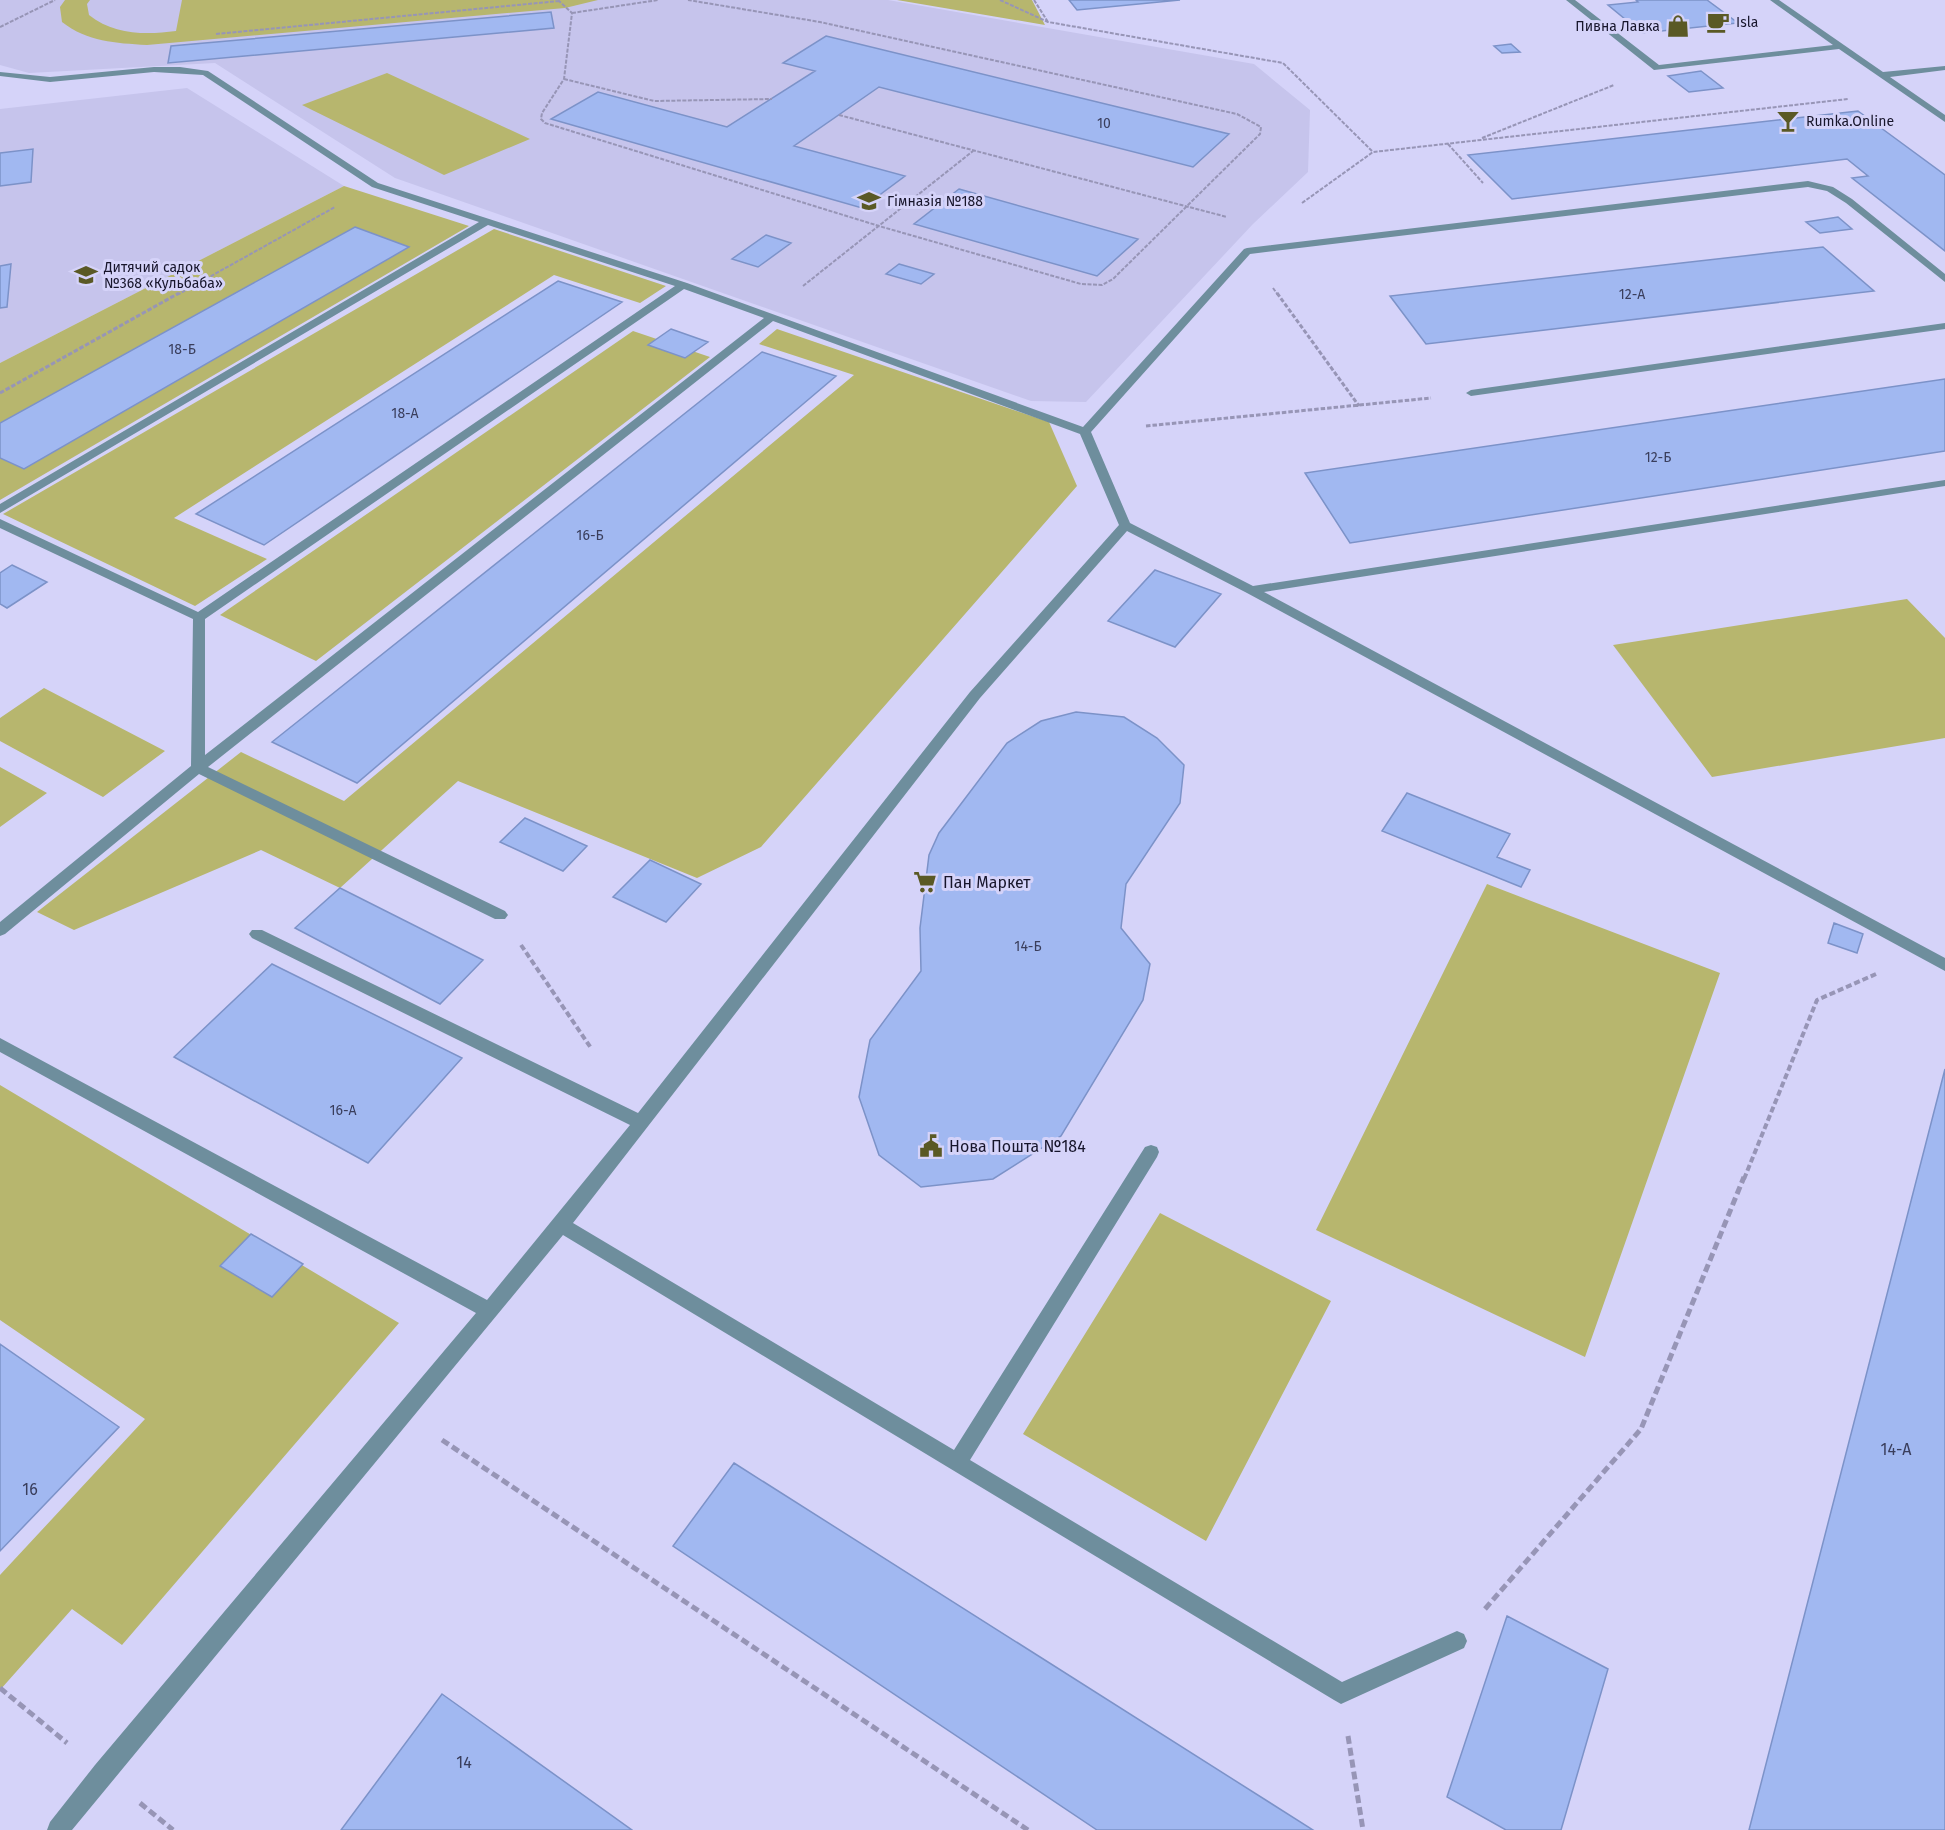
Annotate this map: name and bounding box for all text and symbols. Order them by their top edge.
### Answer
cafe icon: Isla [1705,9,1731,35]
shop icon: Пивна Лавка [1665,13,1691,39]
place label: Isla [1736,14,1758,31]
place label: Пивна Лавка [1575,18,1660,35]
bar icon: Rumka.Online [1775,108,1801,134]
place label: Rumka.Online [1806,113,1894,130]
house number: 10 [1097,115,1111,132]
school or university icon: Гімназія №188 [856,188,882,214]
place label: Гімназія №188 [887,193,983,210]
place label: Дитячий садок №368 «Кульбаба» [103,259,223,292]
school or university icon: Дитячий садок №368 «Кульбаба» [73,262,99,288]
house number: 12-А [1619,286,1645,303]
house number: 18-Б [168,341,196,358]
house number: 18-А [391,405,419,422]
house number: 12-Б [1645,449,1671,466]
house number: 16-Б [576,527,604,544]
supermarket icon: Пан Маркет [912,869,938,895]
place label: Пан Маркет [943,873,1031,892]
house number: 14-Б [1014,938,1042,955]
house number: 16-А [329,1102,357,1119]
public building icon: Нова Пошта №184 [918,1133,944,1159]
place label: Нова Пошта №184 [949,1137,1086,1156]
house number: 14-А [1881,1440,1912,1459]
house number: 16 [22,1480,38,1499]
house number: 14 [456,1753,472,1772]

